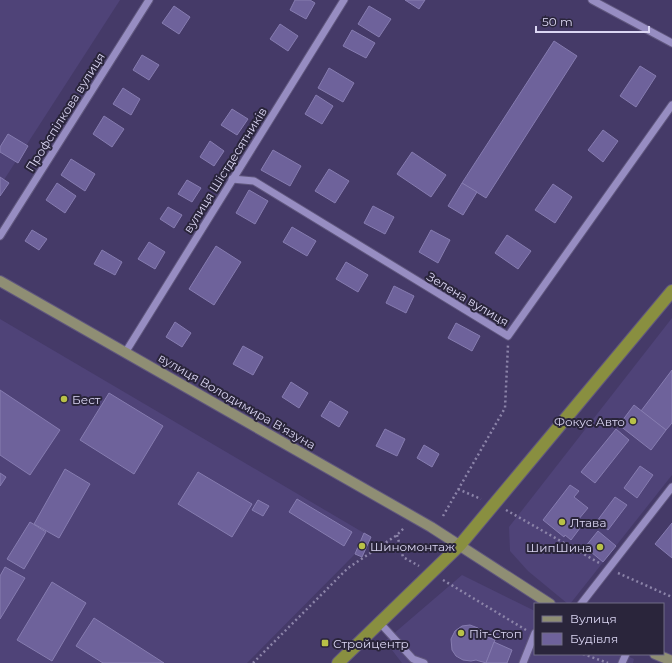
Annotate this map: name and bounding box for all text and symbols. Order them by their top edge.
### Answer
scale bar [536,8,649,34]
text: 50 m [542,14,573,29]
street label: Профспілкова вулиця [22,50,108,174]
street label: вулиця Шістдесятників [180,104,270,236]
street label: Зелена вулиця [424,269,512,329]
street label: вулиця Володимира В'язуна [156,350,318,452]
place label: Бест [72,392,101,407]
marker: Бест [59,394,69,404]
place label: Фокус Авто [554,414,625,429]
marker: Фокус Авто [628,416,638,426]
place label: Лтава [570,515,606,530]
marker: Лтава [557,517,567,527]
place label: Шиномонтаж [370,539,455,554]
place label: ШипШина [526,540,592,555]
marker: Шиномонтаж [357,541,367,551]
marker: ШипШина [595,542,605,552]
legend [534,603,664,655]
text: Вулиця [570,611,617,626]
place label: Піт-Стоп [469,626,522,641]
marker: Піт-Стоп [456,628,466,638]
text: Будівля [570,631,618,646]
place label: Стройцентр [333,636,409,651]
marker: Стройцентр [320,638,330,648]

